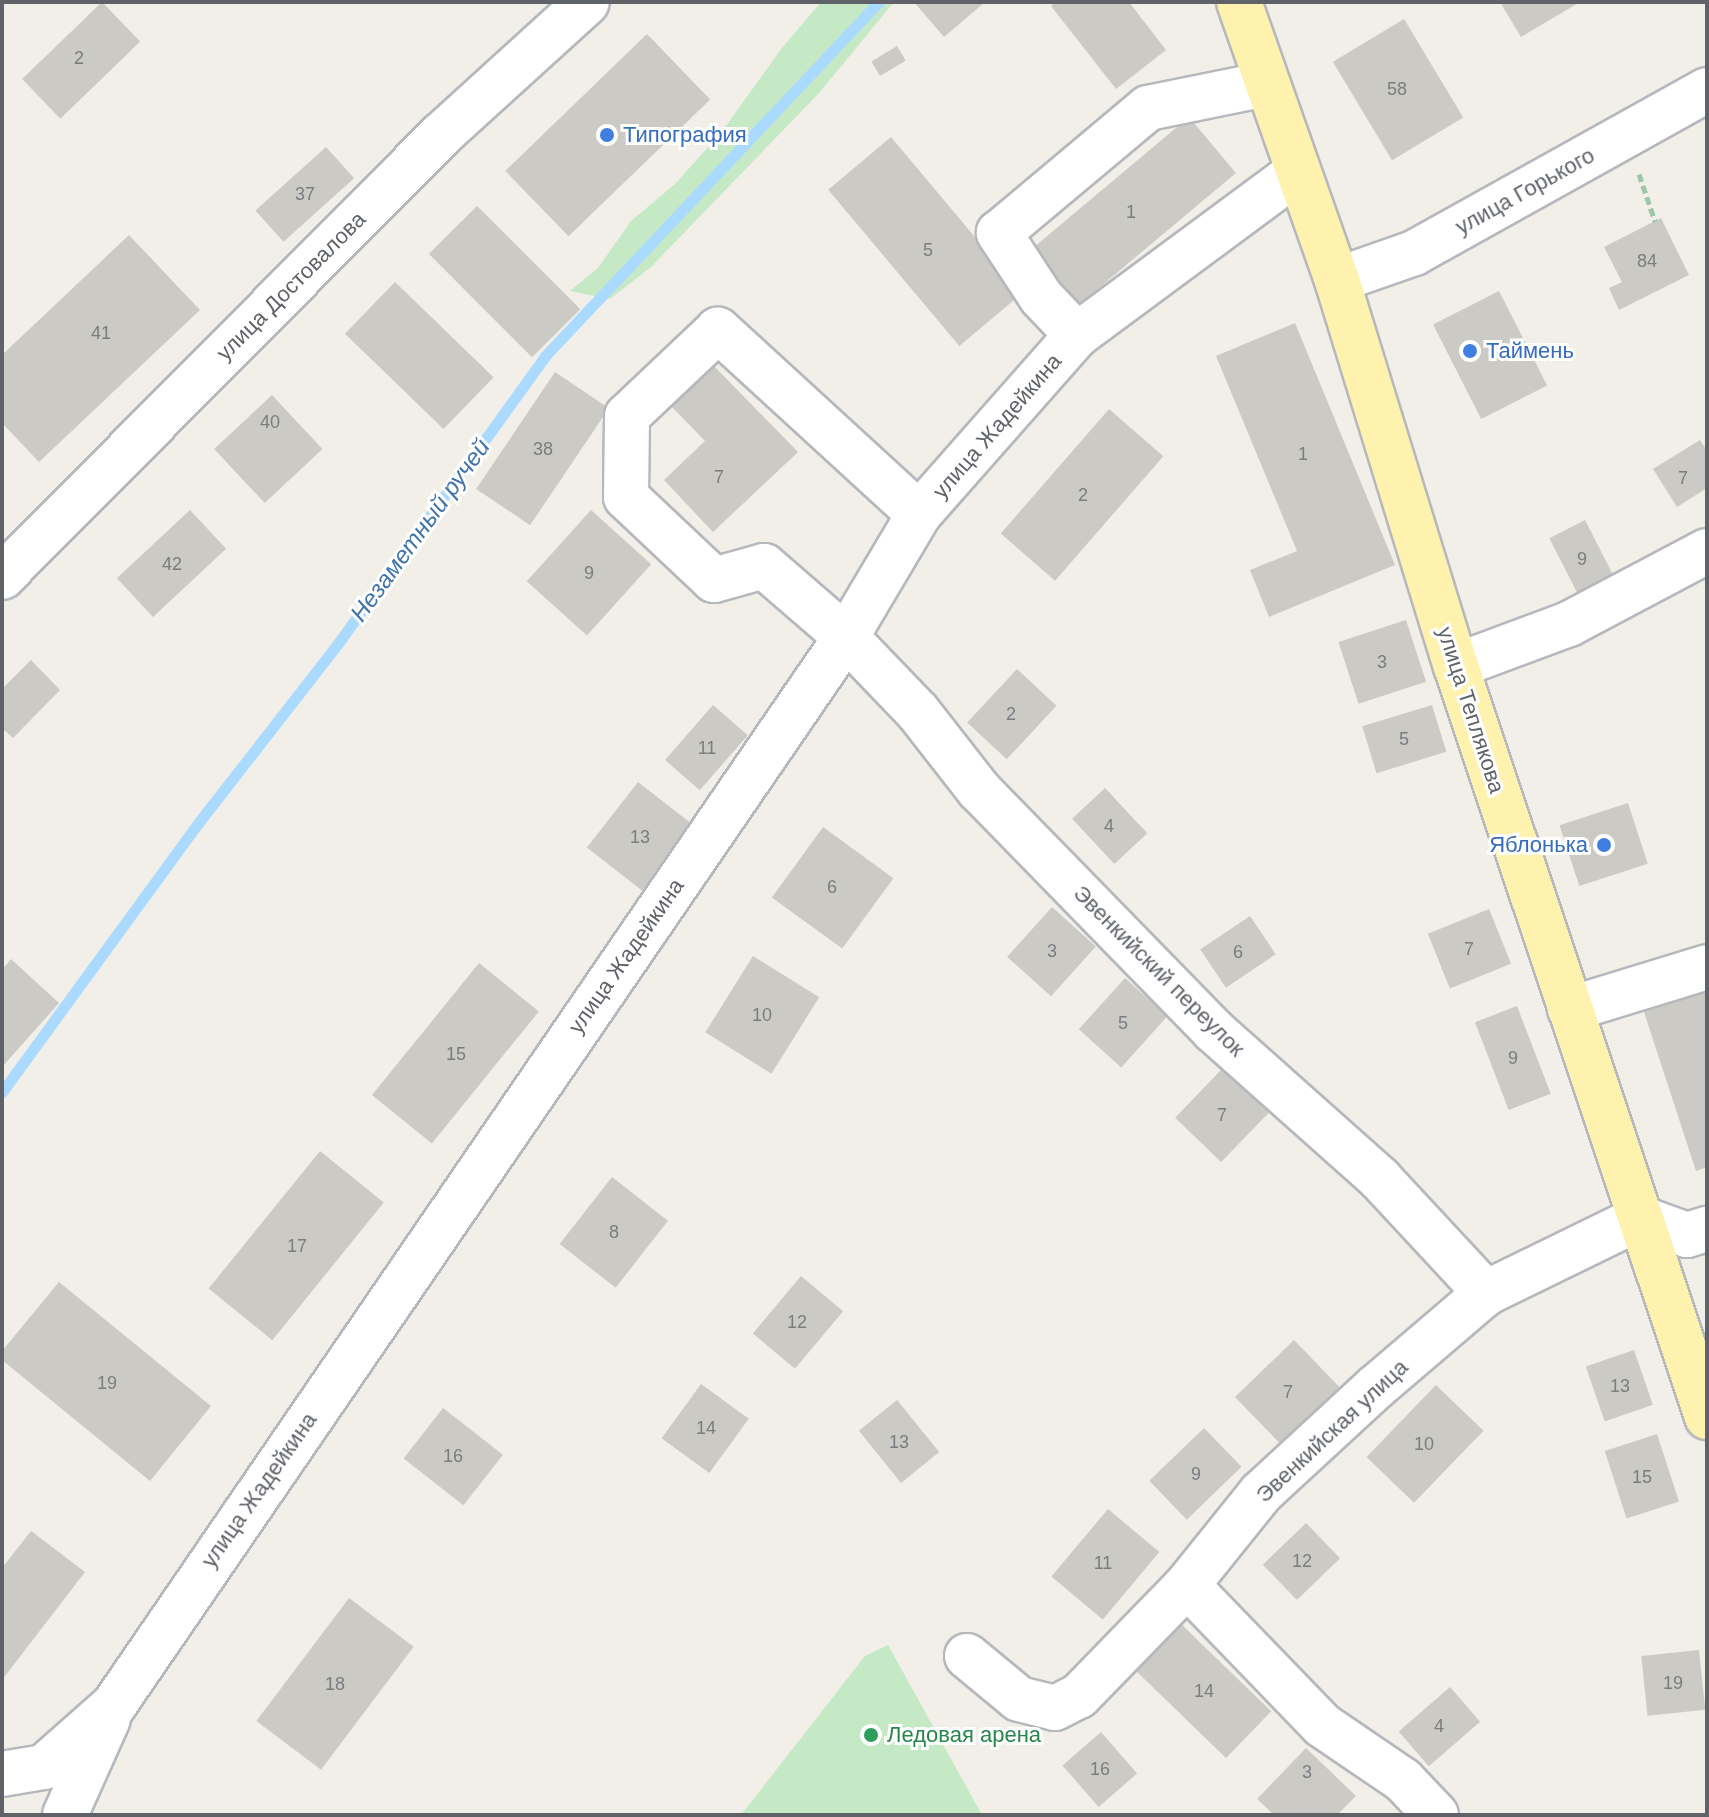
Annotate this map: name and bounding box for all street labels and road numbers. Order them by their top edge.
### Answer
street label: улица Горького [1451,142,1599,240]
street label: улица Достовалова [211,206,371,366]
street label: улица Жадейкина [927,348,1067,504]
street label: улица Теплякова [1432,623,1510,797]
street label: улица Жадейкина [563,873,689,1039]
street label: Эвенкийский переулок [1068,880,1250,1062]
street label: Эвенкийская улица [1251,1354,1413,1508]
street label: улица Жадейкина [196,1407,322,1573]

